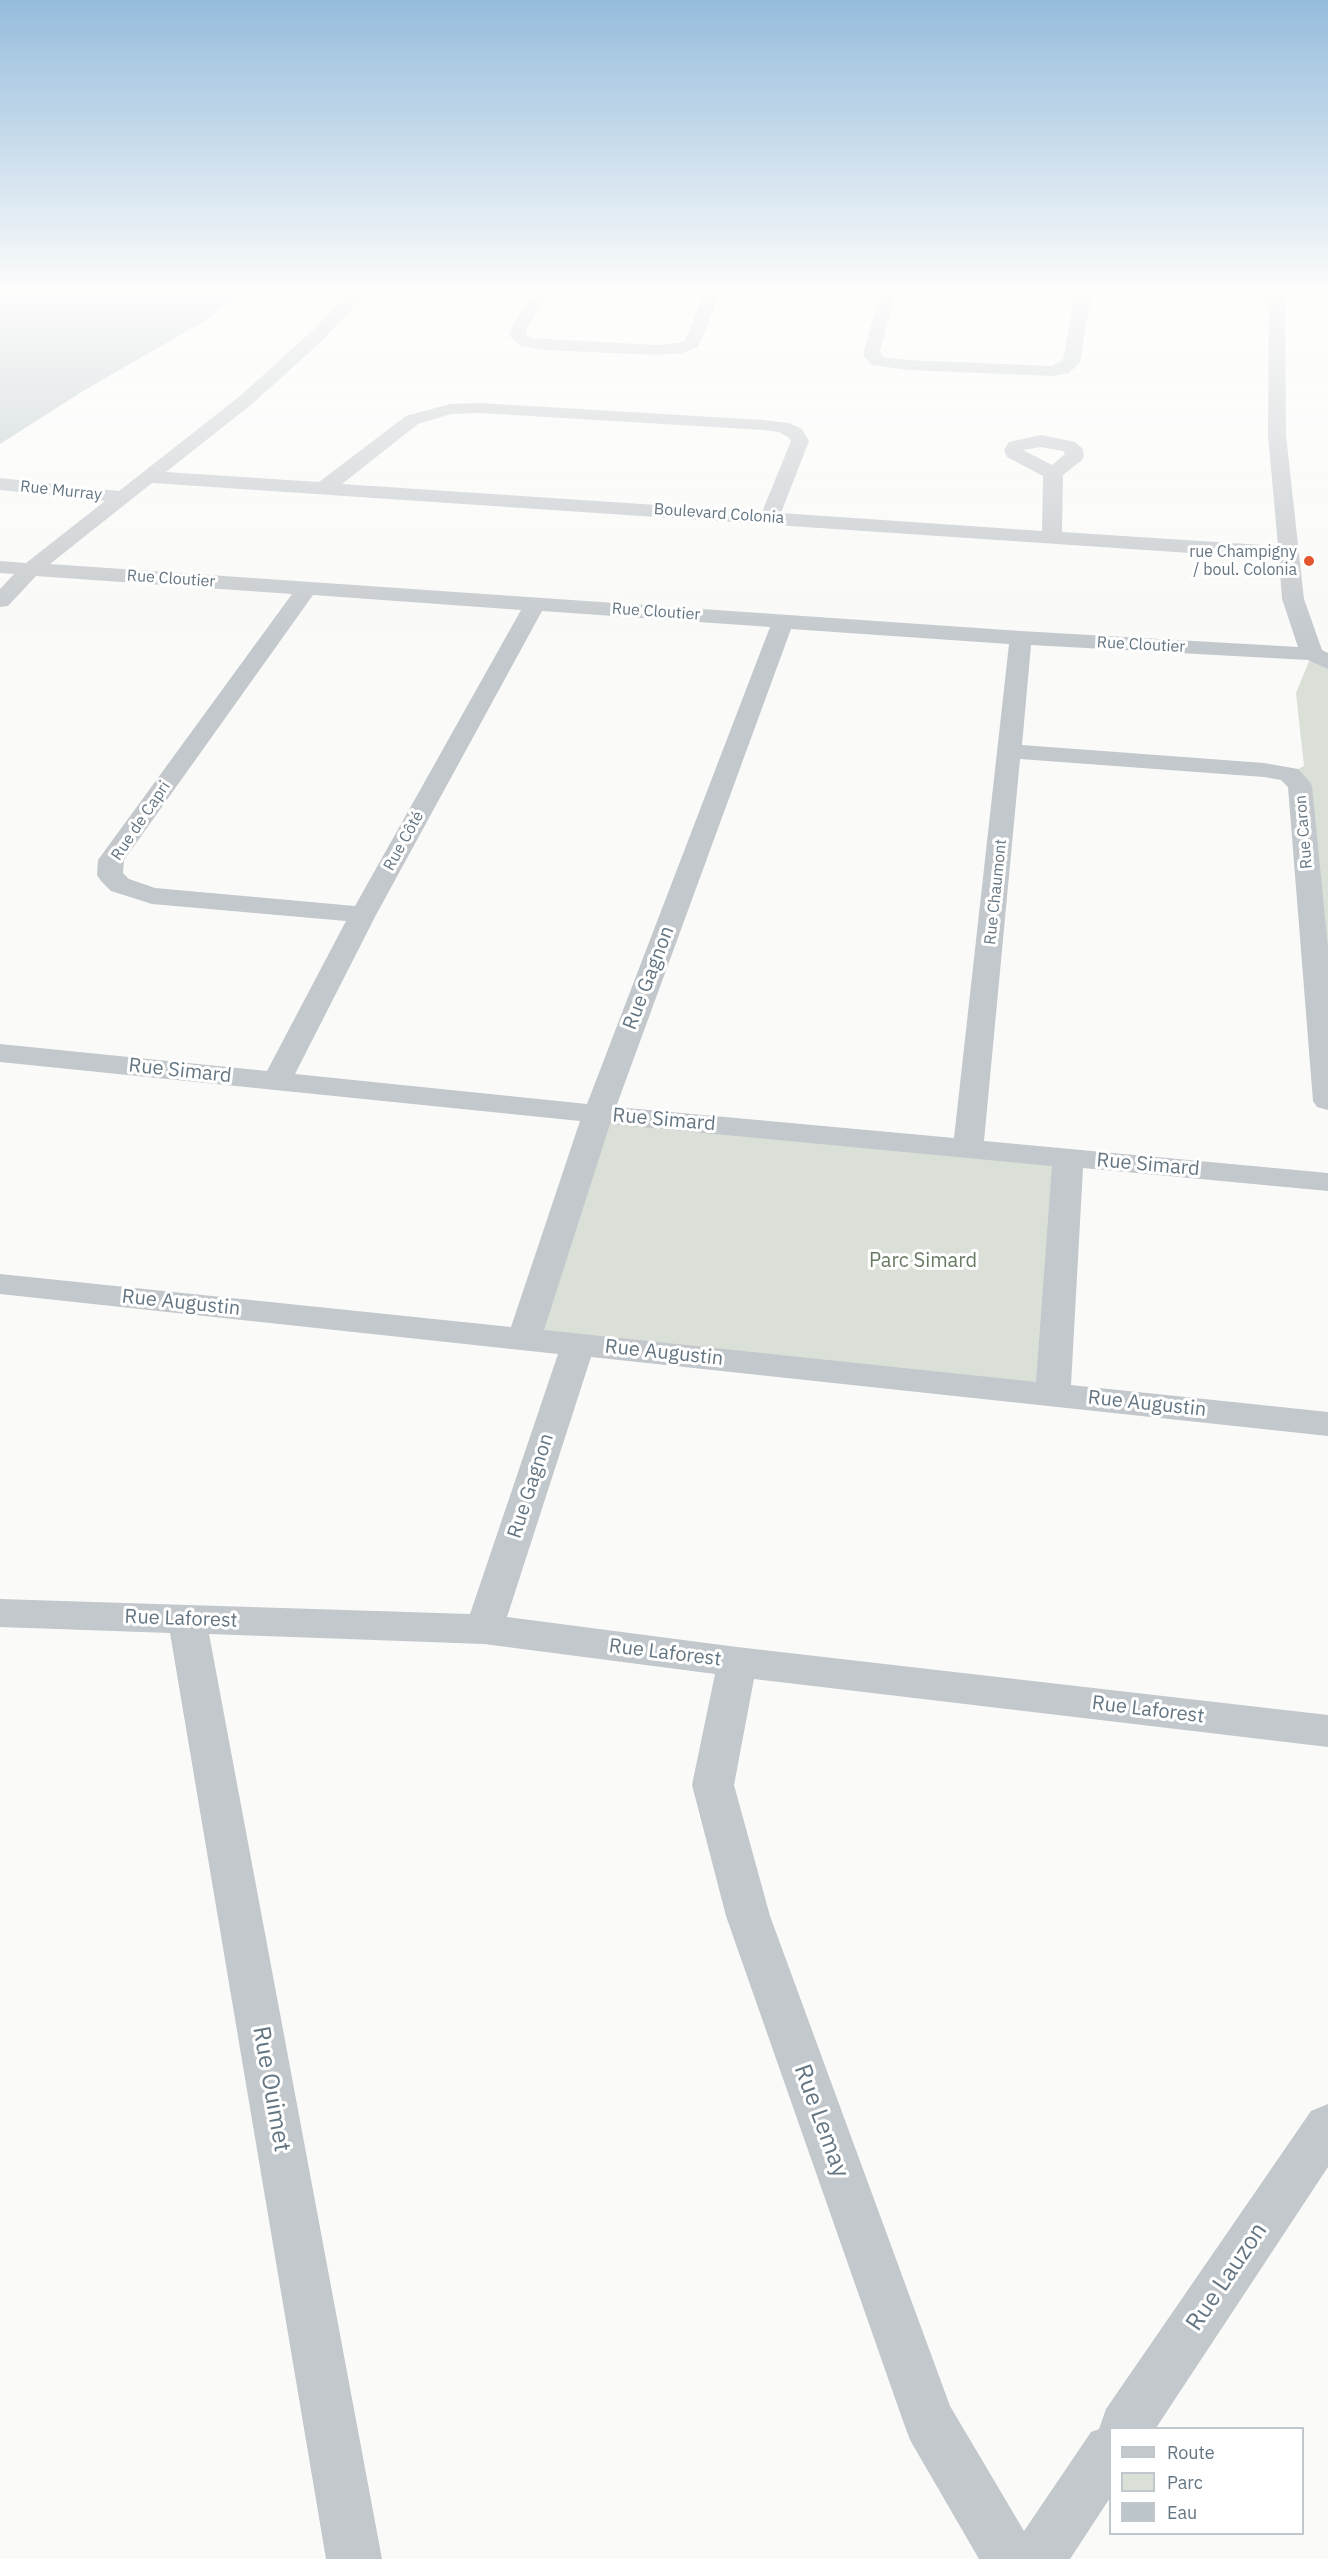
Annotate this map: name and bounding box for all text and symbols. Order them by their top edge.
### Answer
street label: Rue Murray [19,477,103,505]
street label: Boulevard Colonia [653,500,785,528]
place label: rue Champigny / boul. Colonia [1189,542,1297,580]
marker: rue Champigny / boul. Colonia [1302,554,1316,568]
street label: Rue Cloutier [126,566,216,592]
street label: Rue Cloutier [611,599,701,625]
street label: Rue Cloutier [1096,633,1186,657]
street label: Rue de Capri [107,778,175,864]
street label: Rue Caron [1291,794,1317,870]
street label: Rue Côté [380,808,428,874]
street label: Rue Chaumont [981,838,1011,946]
street label: Rue Gagnon [618,923,680,1033]
street label: Rue Simard [127,1054,233,1088]
street label: Rue Simard [611,1104,717,1136]
street label: Rue Simard [1095,1149,1201,1181]
park label: Parc Simard [869,1249,977,1273]
street label: Rue Augustin [121,1285,241,1321]
street label: Rue Augustin [604,1335,724,1371]
street label: Rue Augustin [1087,1386,1207,1422]
street label: Rue Gagnon [503,1430,559,1542]
street label: Rue Laforest [124,1605,238,1633]
street label: Rue Laforest [607,1634,723,1672]
street label: Rue Laforest [1090,1691,1206,1729]
street label: Rue Ouimet [246,2024,296,2154]
street label: Rue Lemay [787,2060,855,2182]
street label: Rue Lauzon [1180,2217,1274,2337]
legend [1109,2427,1304,2535]
text: Route [1167,2441,1215,2464]
text: Parc [1167,2471,1203,2494]
text: Eau [1167,2501,1197,2524]

